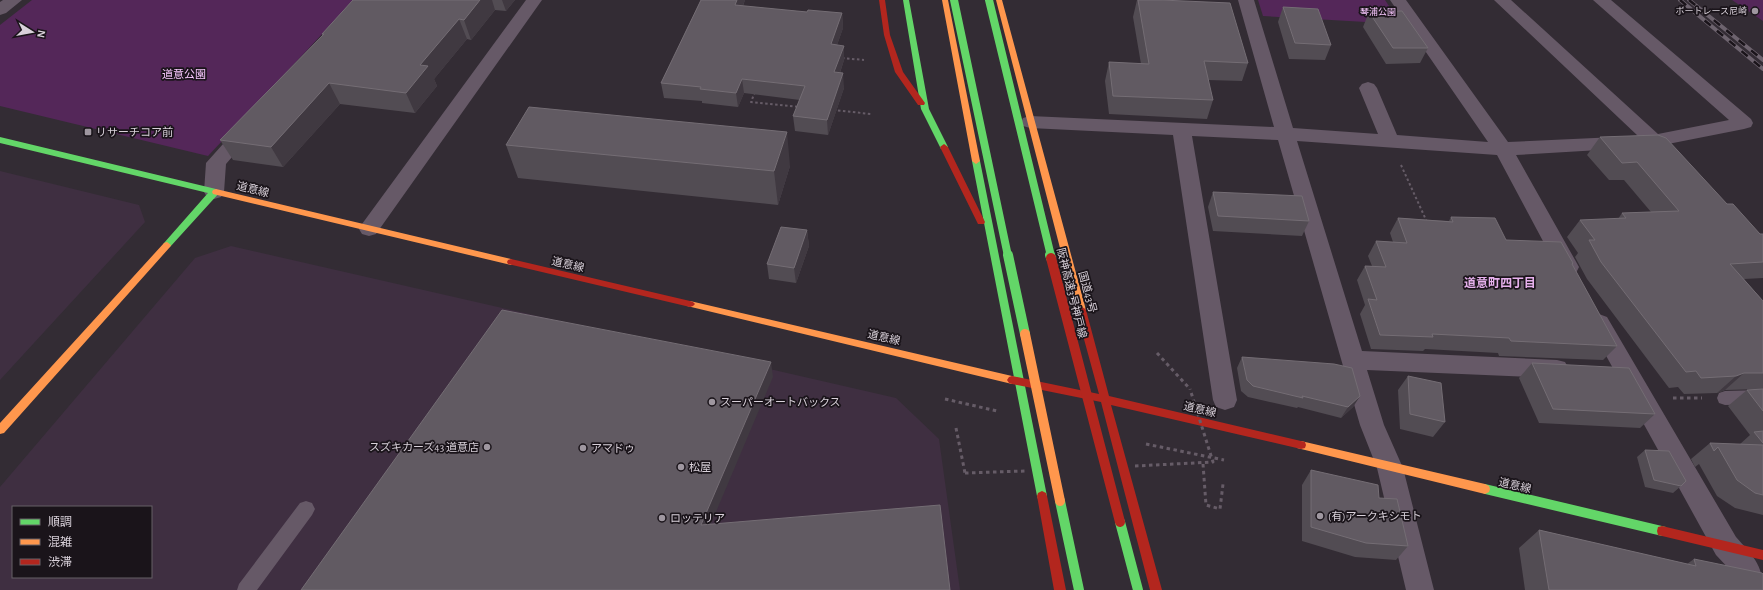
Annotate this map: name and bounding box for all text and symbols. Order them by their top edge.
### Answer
park label: 琴浦公園 [1360,6,1396,17]
place label: ボートレース尼崎 [1675,6,1747,16]
marker: ボートレース尼崎 [1750,6,1760,16]
north arrow [12,12,52,52]
text: N [35,29,47,39]
park label: 道意公園 [162,68,206,80]
place label: リサーチコア前 [96,126,173,138]
marker: リサーチコア前 [83,127,93,137]
street label: 道意線 [236,179,270,199]
street label: 阪神高速3号神戸線 [1055,247,1089,339]
street label: 道意線 [551,254,585,274]
street label: 国道43号 [1077,270,1099,314]
district label: 道意町四丁目 [1464,276,1536,289]
street label: 道意線 [867,327,901,347]
place label: スーパーオートバックス [720,396,841,408]
marker: スーパーオートバックス [707,397,717,407]
street label: 道意線 [1183,399,1217,419]
place label: スズキカーズ43 道意店 [369,441,479,453]
marker: スズキカーズ43 道意店 [482,442,492,452]
marker: アマドゥ [578,443,588,453]
place label: アマドゥ [591,443,635,454]
marker: 松屋 [676,462,686,472]
place label: 松屋 [689,462,711,473]
street label: 道意線 [1498,475,1532,495]
legend [12,506,152,578]
place label: (有)アークキシモト [1328,510,1422,522]
marker: (有)アークキシモト [1315,511,1325,521]
marker: ロッテリア [657,513,667,523]
place label: ロッテリア [670,513,725,524]
text: 順調 [48,516,72,528]
text: 混雑 [48,535,72,548]
text: 渋滞 [48,556,72,568]

